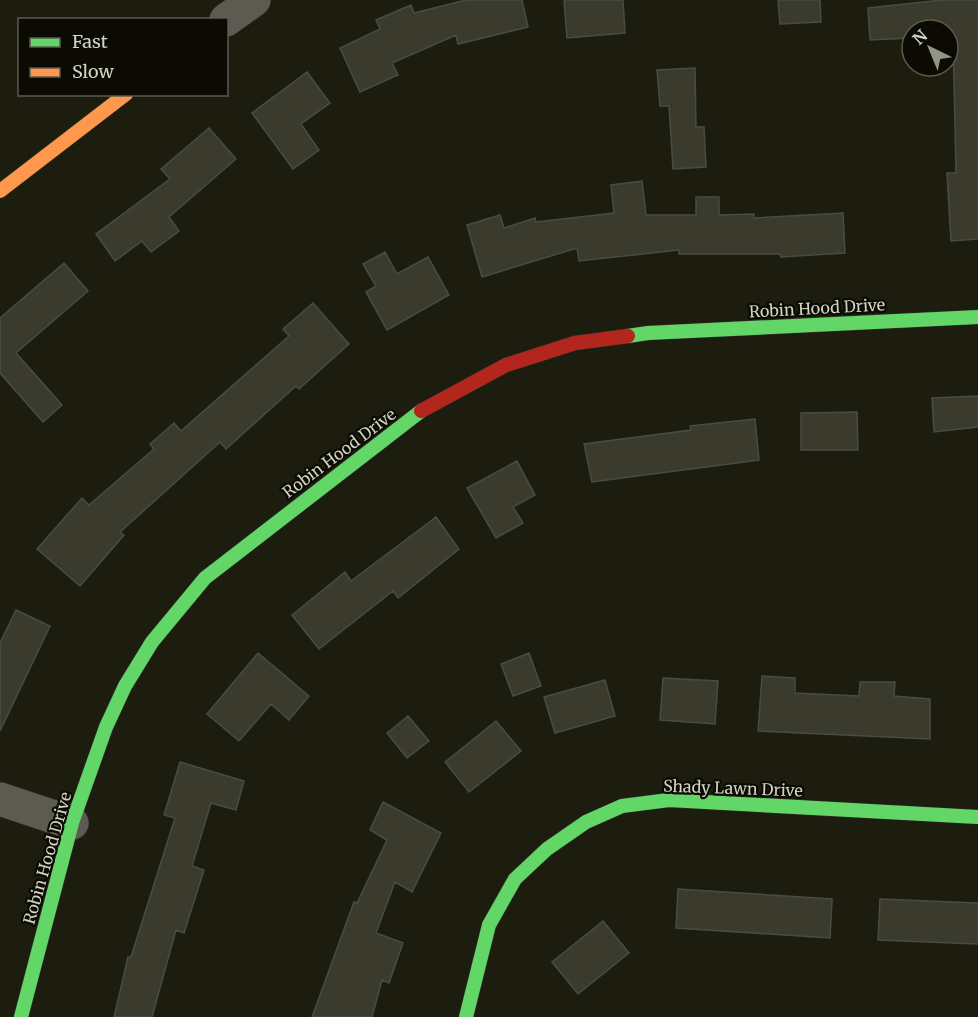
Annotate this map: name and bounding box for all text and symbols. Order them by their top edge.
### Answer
legend [18,18,228,96]
north arrow [900,18,960,78]
text: N [908,25,931,49]
text: Fast [72,30,108,53]
text: Slow [72,60,115,83]
street label: Robin Hood Drive [748,294,886,322]
street label: Robin Hood Drive [278,404,400,502]
street label: Shady Lawn Drive [663,776,803,800]
street label: Robin Hood Drive [19,790,75,926]

